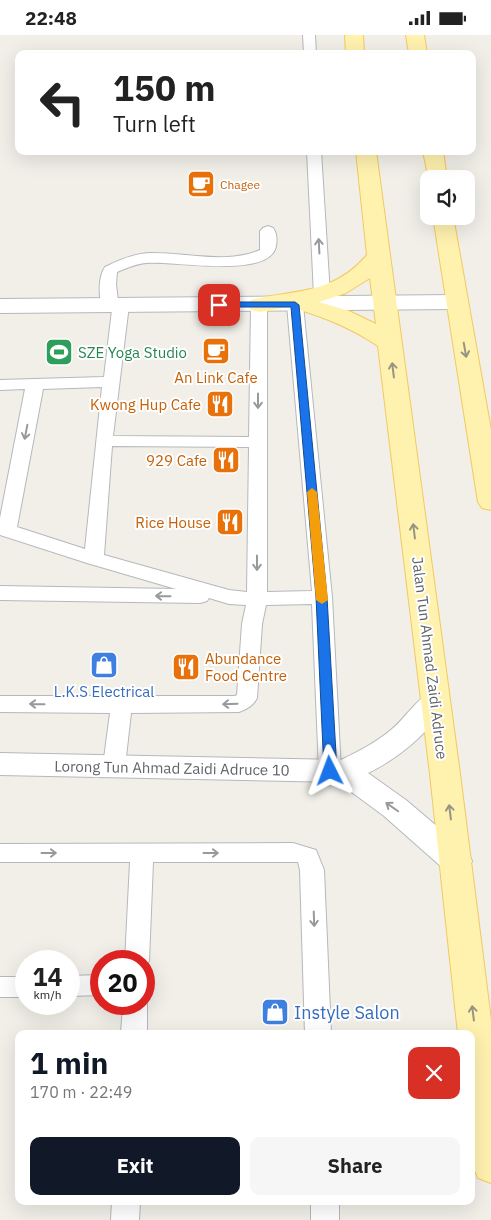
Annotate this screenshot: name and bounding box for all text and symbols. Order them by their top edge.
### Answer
text: 22:48 [25,6,77,30]
text: 150 m [113,65,216,111]
icon: left [30,70,95,135]
text: Turn left [113,109,196,138]
cafe icon: Chagee [186,169,216,199]
map controls [420,170,475,225]
button: sound [420,170,475,225]
place label: Chagee [220,177,261,192]
one-way arrow [315,238,324,254]
pin [198,284,240,326]
icon: arrive [205,291,233,319]
cafe icon: An Link Cafe [201,336,231,366]
sports icon: SZE Yoga Studio [44,337,74,367]
one-way arrow [460,342,470,358]
place label: SZE Yoga Studio [78,343,187,362]
one-way arrow [388,362,398,378]
place label: An Link Cafe [174,368,258,387]
restaurant icon: Kwong Hup Cafe [205,389,235,419]
one-way arrow [253,392,263,408]
place label: Kwong Hup Cafe [90,395,201,414]
one-way arrow [20,424,30,440]
restaurant icon: 929 Cafe [211,445,241,475]
place label: 929 Cafe [146,451,207,470]
restaurant icon: Rice House [215,507,245,537]
place label: Rice House [135,513,211,532]
one-way arrow [409,523,419,539]
one-way arrow [252,554,262,571]
street label: Jalan Tun Ahmad Zaidi Adruce [408,556,452,760]
one-way arrow [155,591,172,601]
place label: Abundance Food Centre [205,649,287,685]
shop icon: L.K.S Electrical [89,650,119,680]
restaurant icon: Abundance Food Centre [171,652,201,682]
place label: L.K.S Electrical [54,682,154,701]
one-way arrow [29,699,46,709]
one-way arrow [222,699,238,709]
position arrow [303,744,355,796]
street label: Lorong Tun Ahmad Zaidi Adruce 10 [54,756,290,780]
one-way arrow [385,802,399,812]
one-way arrow [445,805,455,821]
one-way arrow [40,848,56,858]
one-way arrow [202,848,219,858]
one-way arrow [309,910,319,926]
speed limit sign: 20 [90,950,155,1015]
text: 14 [32,960,63,993]
text: km/h [33,987,62,1002]
shop icon: Instyle Salon [260,997,290,1027]
place label: Instyle Salon [294,1001,400,1024]
one-way arrow [468,1005,478,1021]
text: 1 min [30,1043,108,1082]
button: close [408,1047,460,1099]
text: 170 m · 22:49 [30,1082,132,1102]
button: Exit [30,1137,240,1195]
button: Share [250,1137,460,1195]

